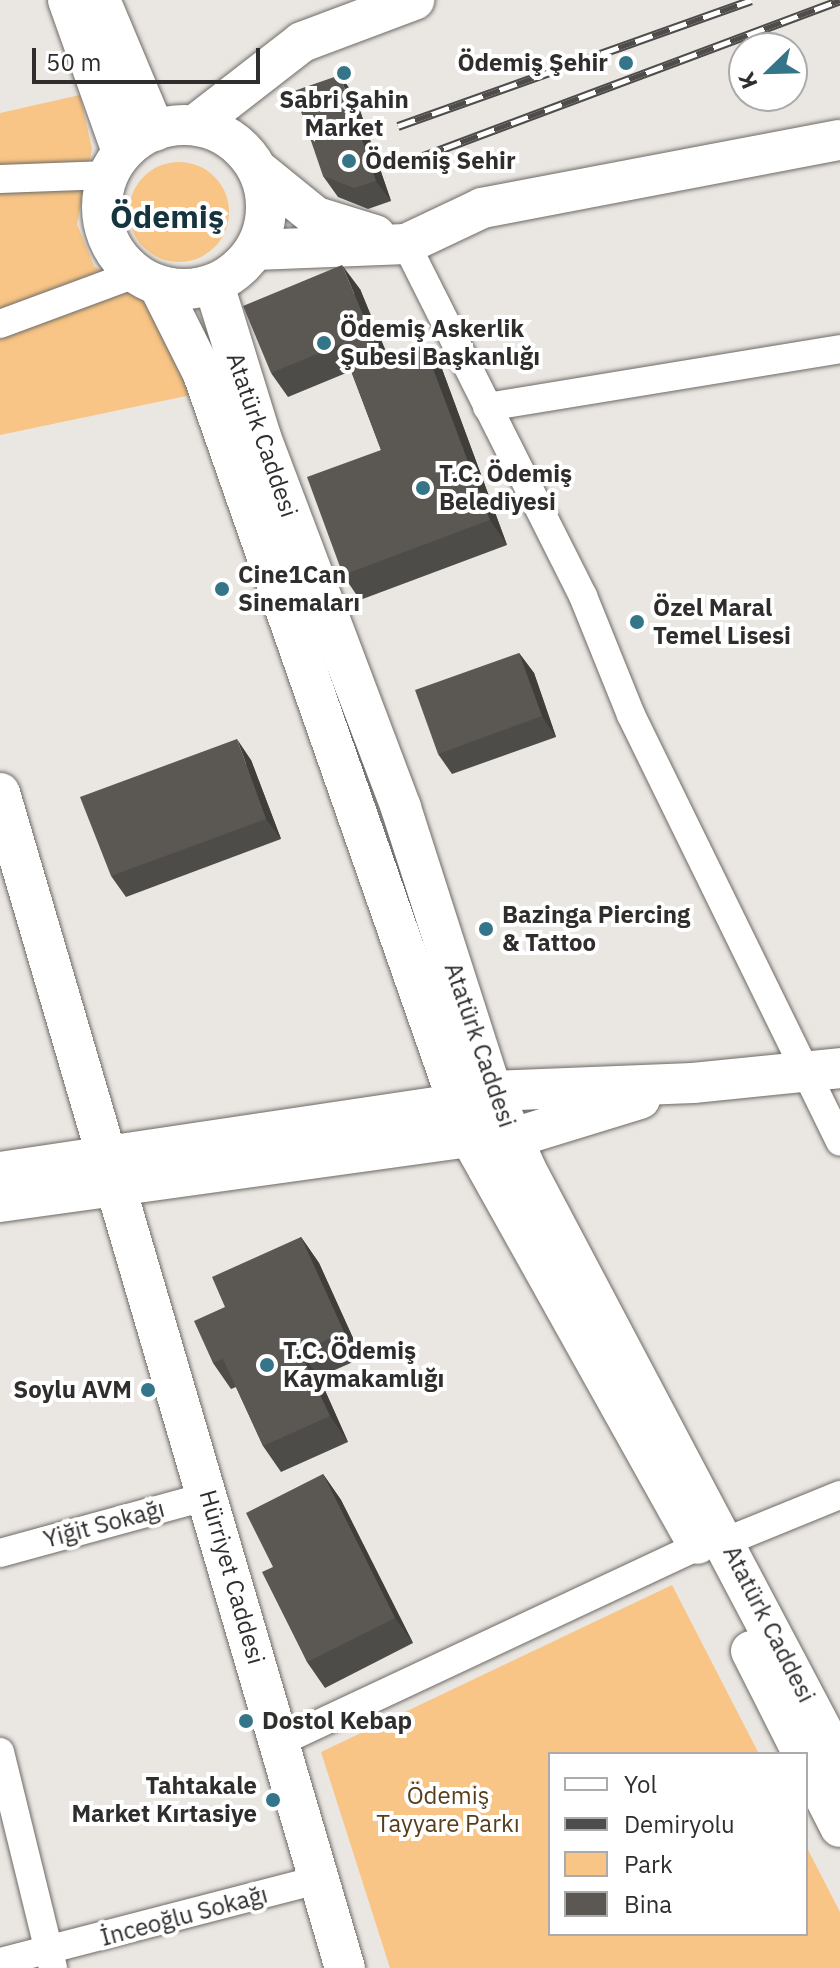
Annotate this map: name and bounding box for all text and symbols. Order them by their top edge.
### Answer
scale bar [36,32,264,82]
north arrow [728,32,808,112]
text: 50 m [46,46,101,78]
place label: Ödemiş Şehir [457,49,608,77]
marker: Ödemiş Şehir [615,52,637,74]
marker: Sabri Şahin Market [335,64,353,82]
text: K [731,68,764,94]
place label: Sabri Şahin Market [279,86,409,142]
place label: Ödemiş Sehir [365,147,516,175]
marker: Ödemiş Sehir [340,152,358,170]
district label: Ödemiş [110,197,224,235]
place label: Ödemiş Askerlik Şubesi Başkanlığı [340,315,540,371]
marker: Ödemiş Askerlik Şubesi Başkanlığı [315,334,333,352]
street label: Atatürk Caddesi [220,349,304,521]
place label: T.C. Ödemiş Belediyesi [439,460,572,516]
marker: T.C. Ödemiş Belediyesi [414,479,432,497]
place label: Cine1Can Sinemaları [238,561,360,617]
marker: Cine1Can Sinemaları [213,580,231,598]
place label: Özel Maral Temel Lisesi [653,594,791,650]
marker: Özel Maral Temel Lisesi [628,613,646,631]
place label: Bazinga Piercing & Tattoo [502,901,690,957]
marker: Bazinga Piercing & Tattoo [477,920,495,938]
street label: Atatürk Caddesi [438,959,522,1131]
place label: T.C. Ödemiş Kaymakamlığı [283,1337,444,1393]
marker: T.C. Ödemiş Kaymakamlığı [258,1356,276,1374]
place label: Soylu AVM [13,1376,132,1404]
marker: Soylu AVM [139,1381,157,1399]
street label: Hürriyet Caddesi [193,1487,271,1667]
street label: Yiğit Sokağı [40,1494,168,1554]
street label: Atatürk Caddesi [717,1541,821,1707]
place label: Dostol Kebap [262,1707,412,1735]
marker: Dostol Kebap [237,1712,255,1730]
legend [548,1752,808,1936]
text: Yol [624,1768,657,1800]
place label: Tahtakale Market Kırtasiye [71,1772,257,1828]
park label: Ödemiş Tayyare Parkı [376,1782,520,1838]
marker: Tahtakale Market Kırtasiye [264,1791,282,1809]
text: Demiryolu [624,1808,735,1840]
text: Park [624,1848,673,1880]
street label: İnceoğlu Sokağı [97,1880,271,1952]
text: Bina [624,1888,672,1920]

